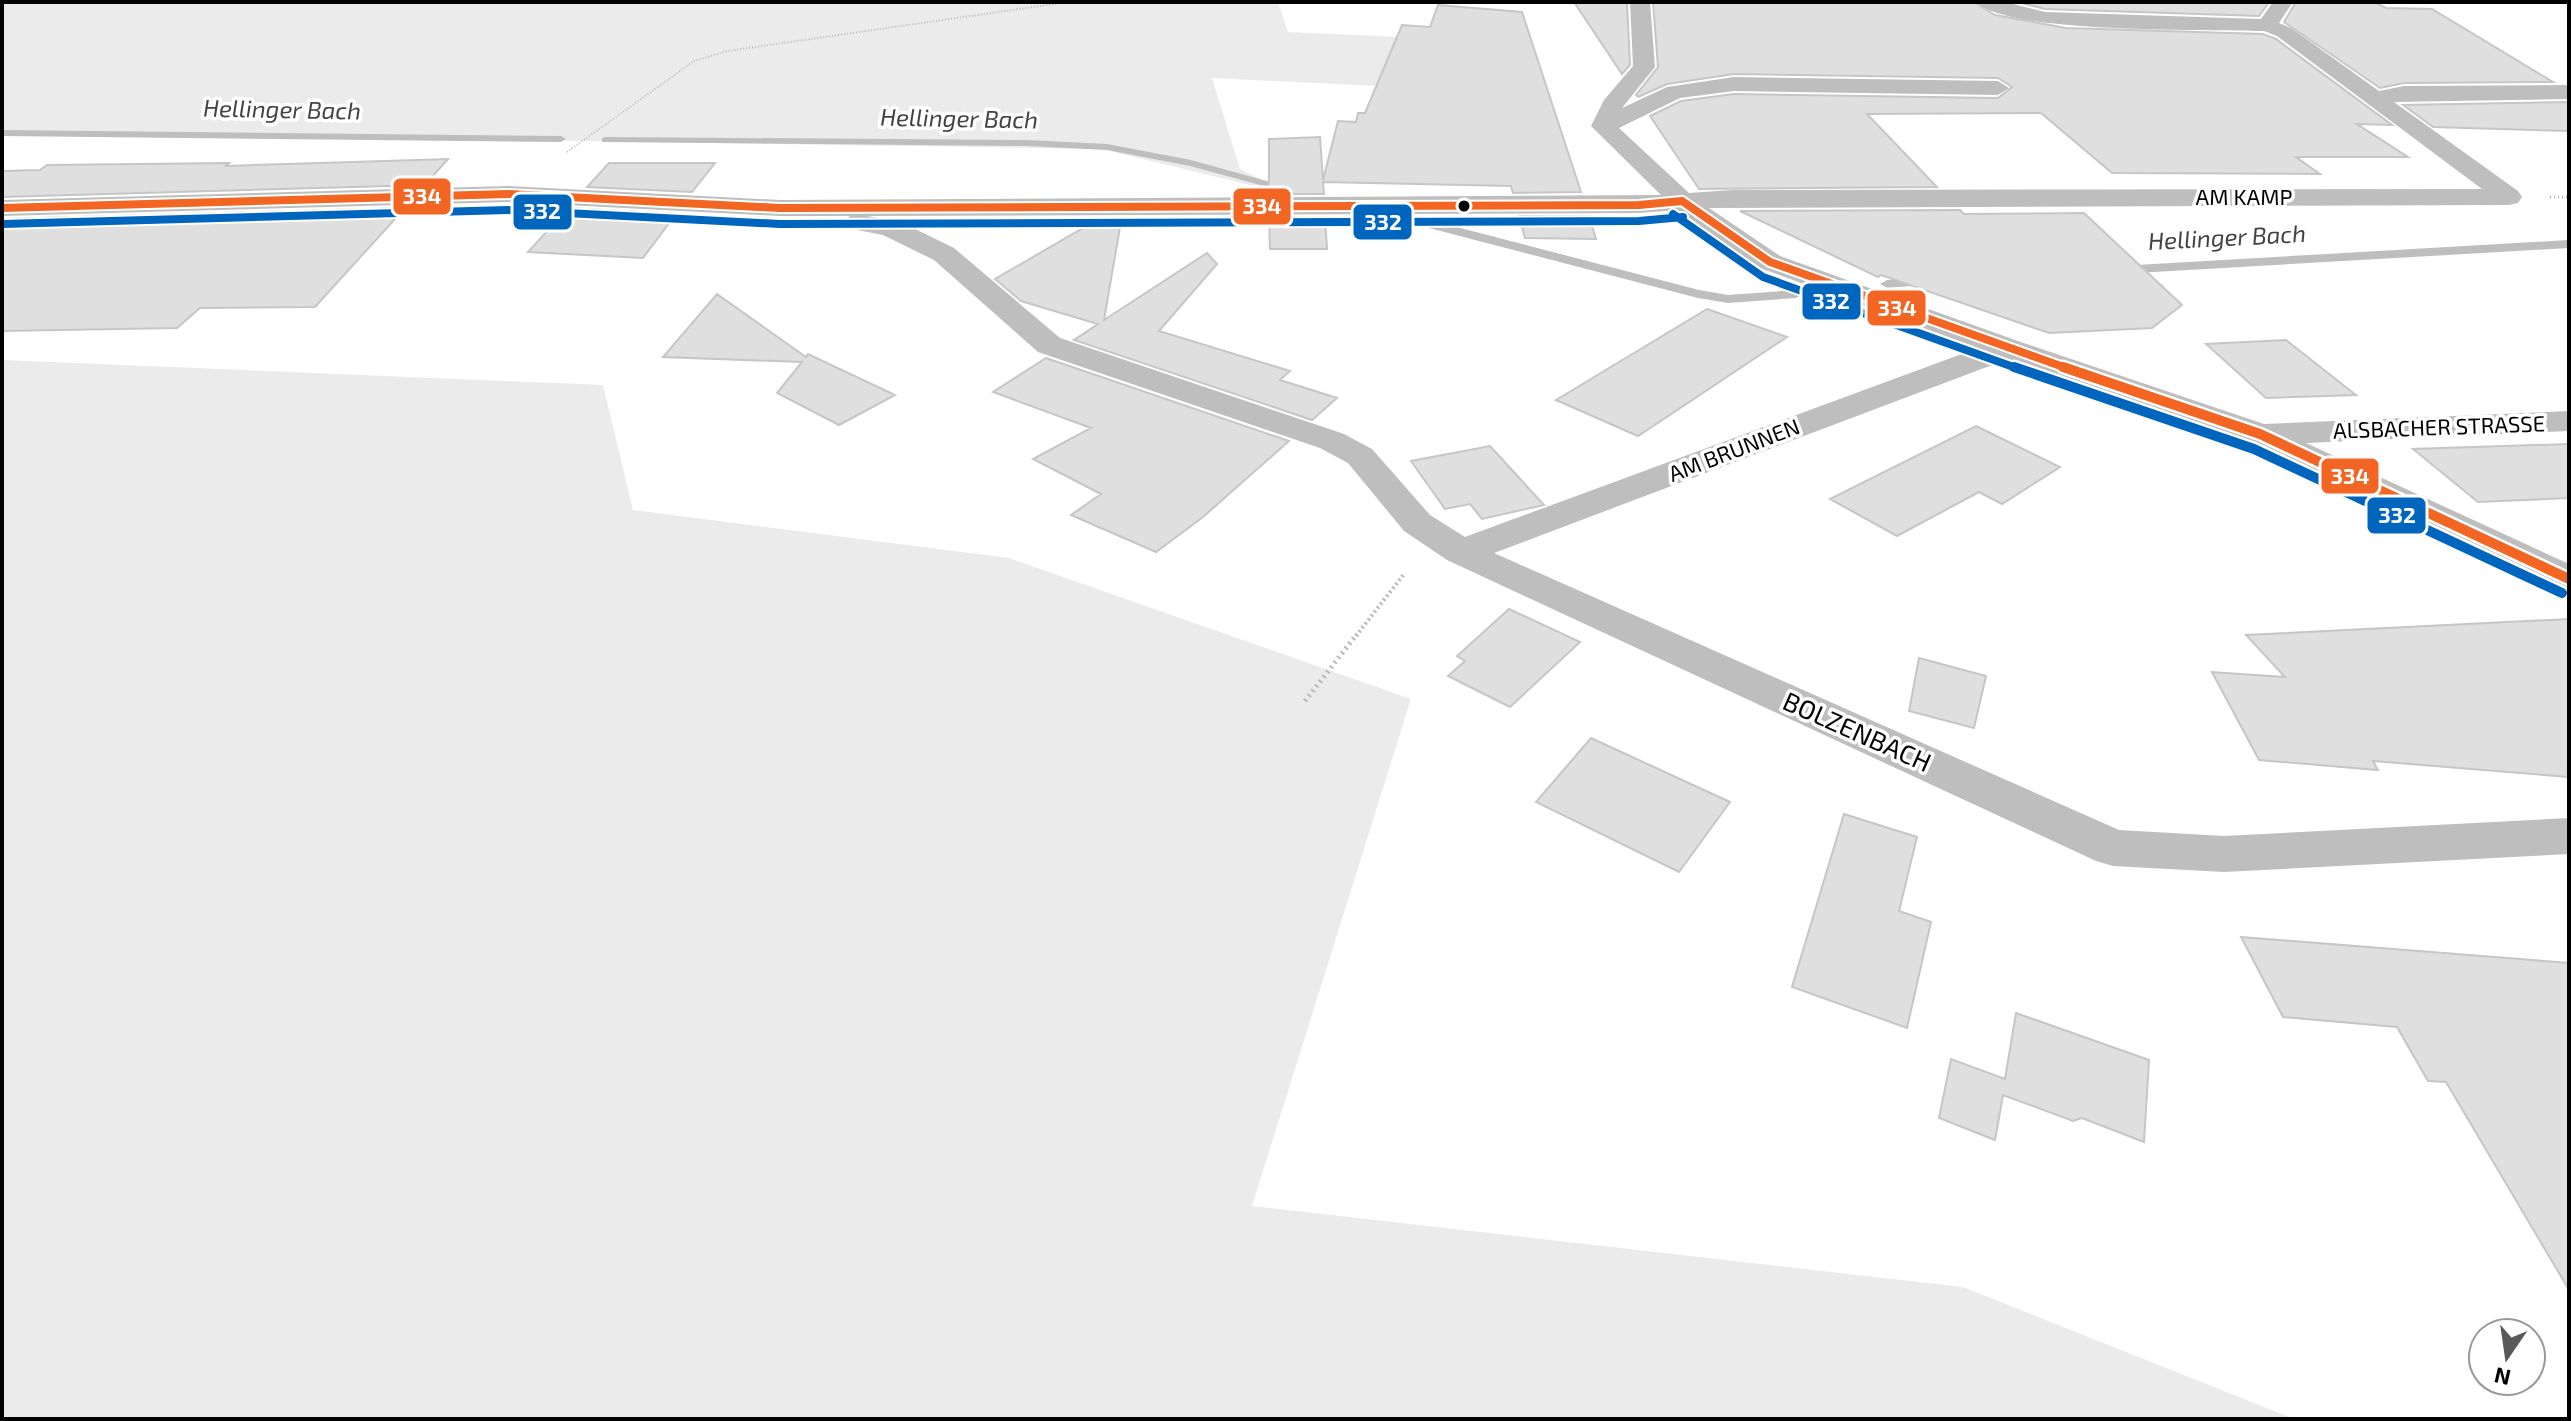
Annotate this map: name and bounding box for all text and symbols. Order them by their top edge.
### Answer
water label: Hellinger Bach [203,93,361,124]
water label: Hellinger Bach [880,102,1038,133]
line badge: 334 [392,177,452,216]
text: 334 [403,182,441,208]
street label: AM KAMP [2196,183,2292,209]
line badge: 334 [1232,187,1292,226]
text: 334 [1243,192,1281,218]
line badge: 332 [512,193,573,231]
text: 332 [523,197,561,223]
unlabelled marker [1456,198,1472,214]
line badge: 332 [1352,203,1413,241]
text: 332 [1364,208,1402,234]
water label: Hellinger Bach [2147,218,2307,255]
line badge: 332 [1801,282,1862,321]
text: 332 [1812,287,1850,313]
line badge: 334 [1866,289,1927,327]
text: 334 [1878,294,1916,320]
street label: ALSBACHER STRASSE [2333,409,2545,443]
street label: AM BRUNNEN [1664,412,1803,486]
line badge: 334 [2320,457,2380,495]
text: 334 [2331,462,2369,488]
line badge: 332 [2366,496,2427,535]
text: 332 [2378,501,2416,527]
street label: BOLZENBACH [1779,684,1936,777]
north arrow [2467,1317,2547,1397]
text: N [2492,1363,2513,1392]

